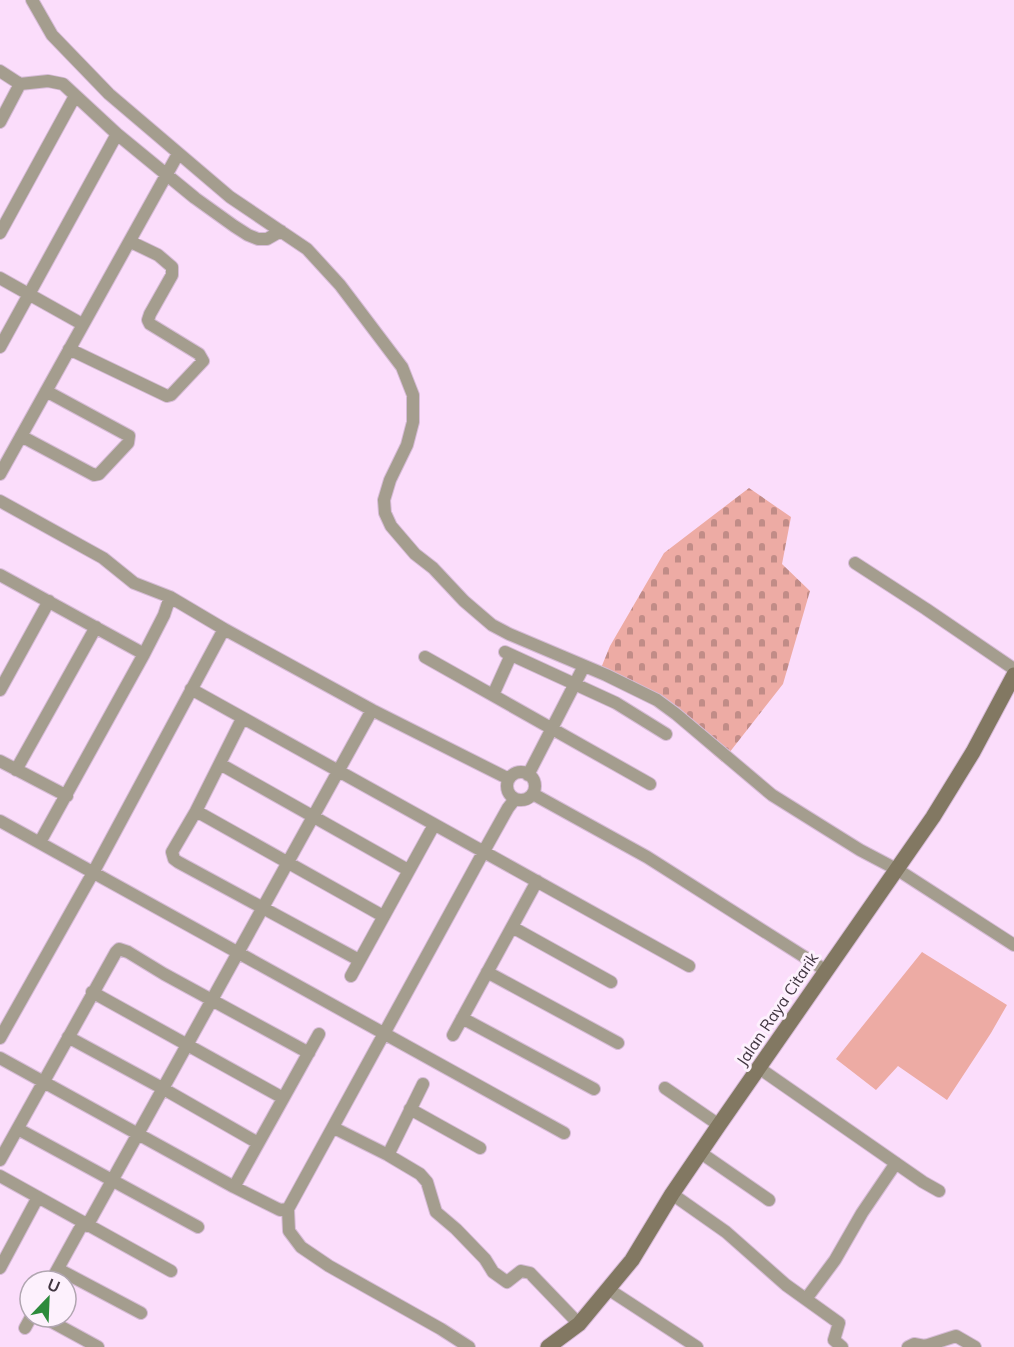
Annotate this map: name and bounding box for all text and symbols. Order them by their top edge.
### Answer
street label: Jalan Raya Citarik [732,948,823,1069]
north arrow [18,1269,78,1329]
text: U [45,1274,63,1297]

